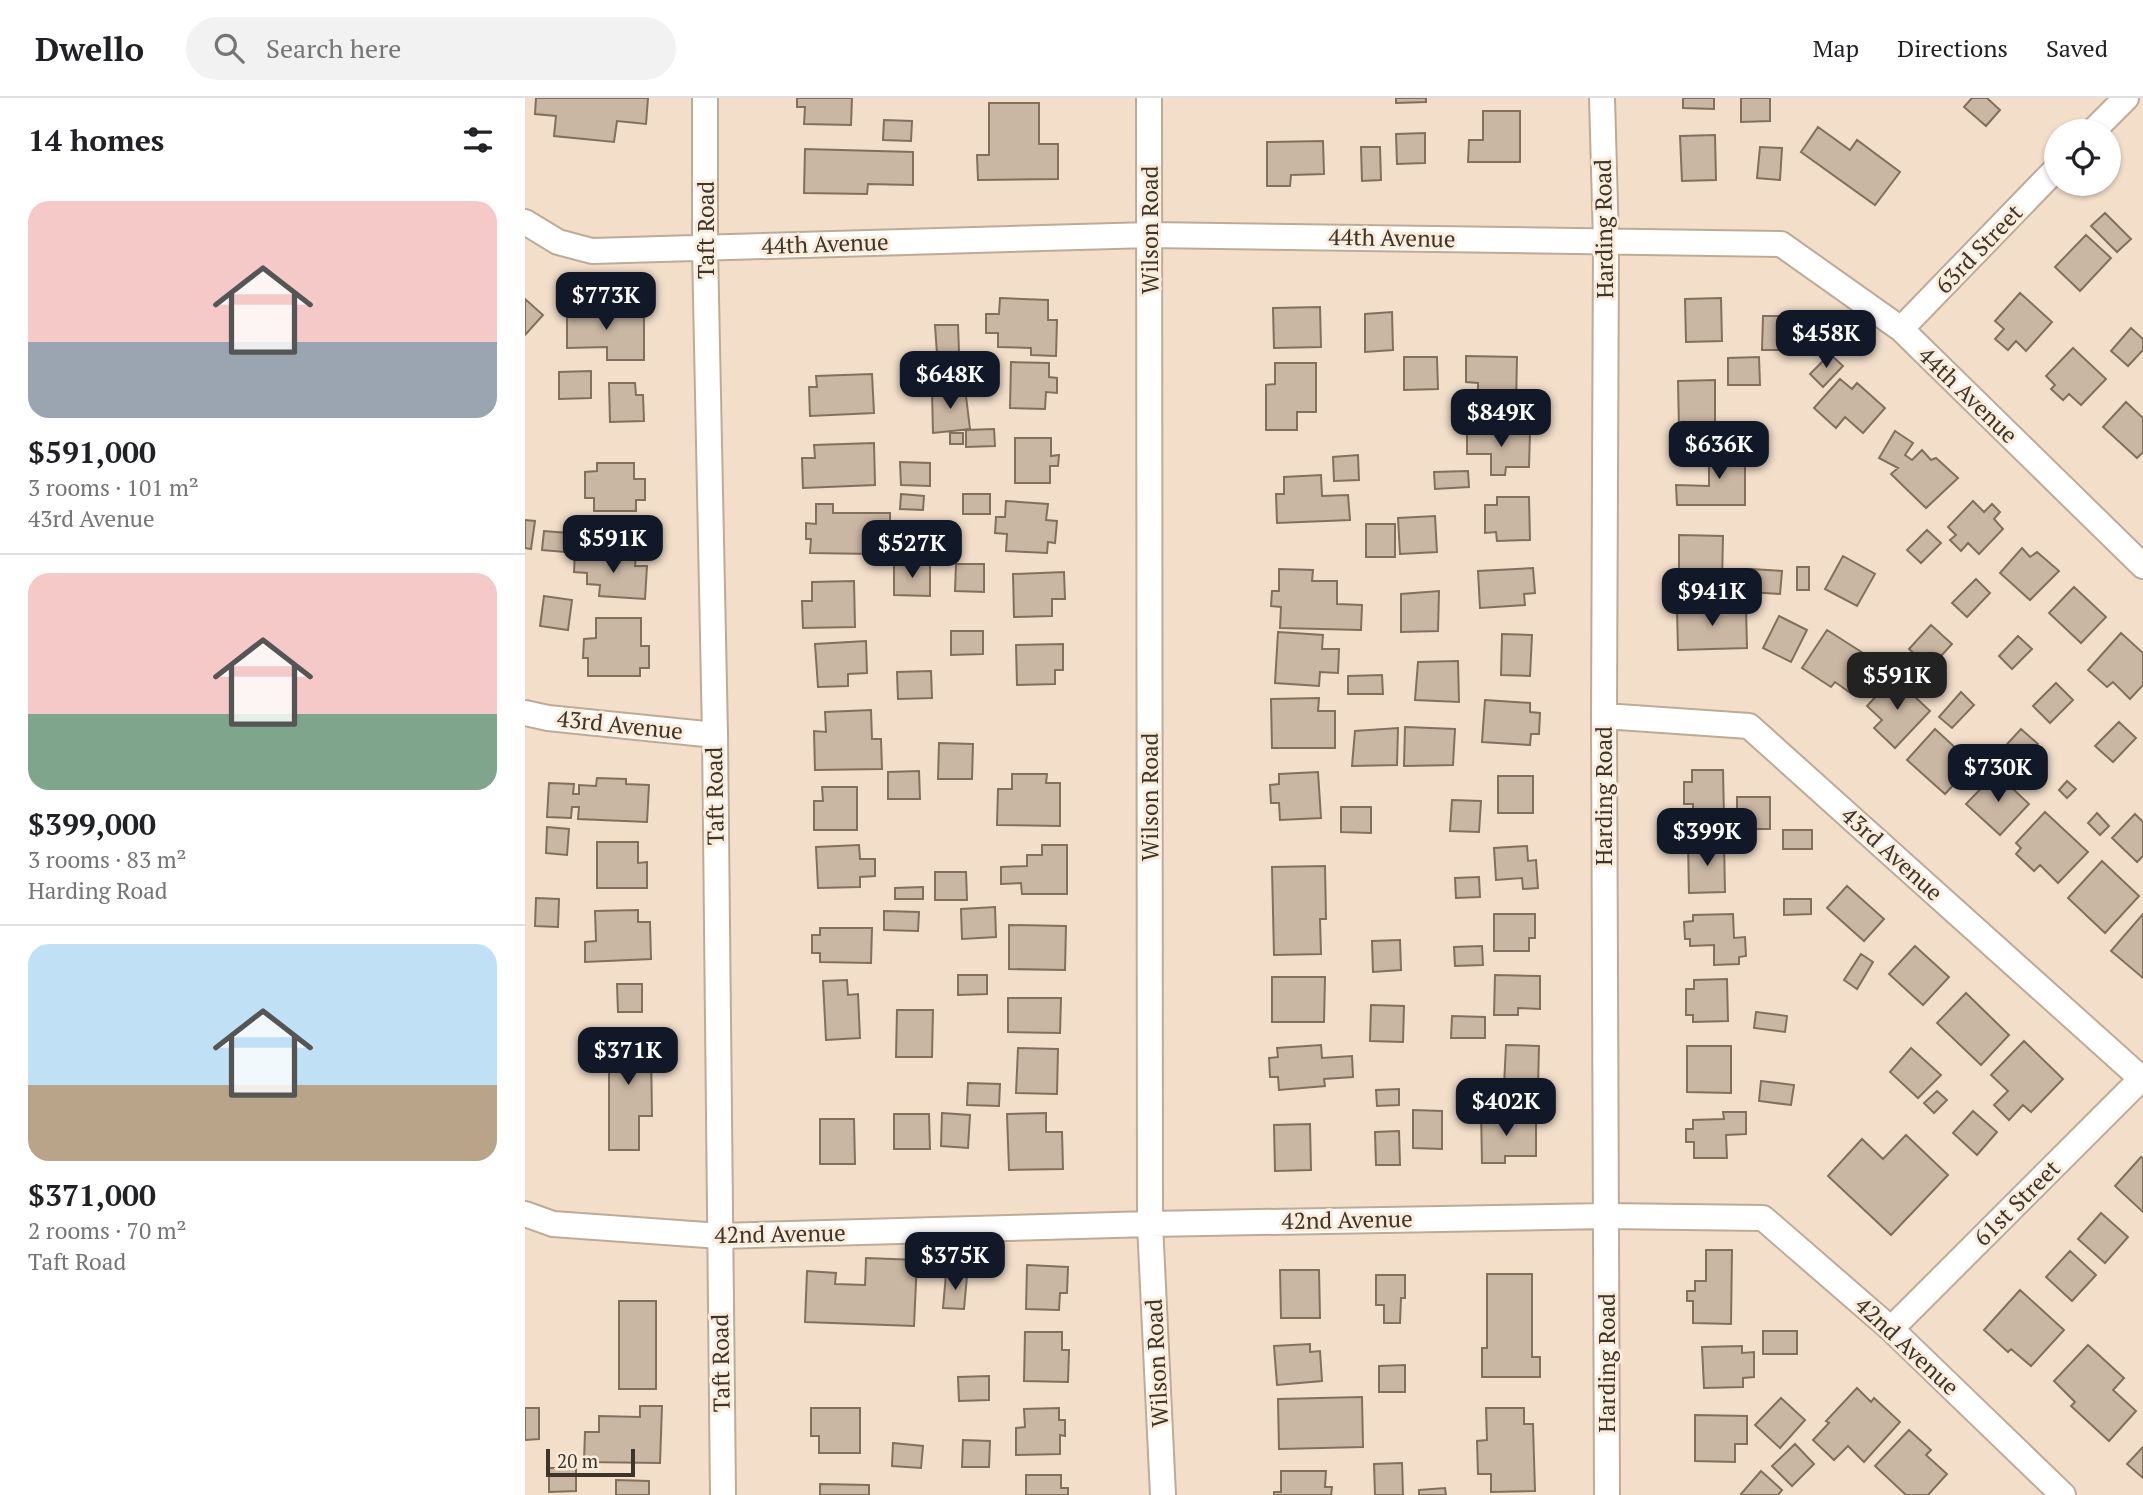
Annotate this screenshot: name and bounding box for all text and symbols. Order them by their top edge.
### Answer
search box [186,17,676,80]
text: Dwello [35,27,144,70]
icon: search [210,29,248,67]
text: Search here [266,31,401,65]
text: Map [1813,32,1859,64]
text: Directions [1897,32,2008,64]
text: Saved [2046,32,2108,64]
map controls [2044,119,2121,196]
button: locate [2044,119,2121,196]
text: 14 homes [28,120,164,160]
icon: filters [459,121,497,159]
street label: Harding Road [1587,159,1620,299]
street label: Wilson Road [1134,165,1165,294]
street label: Taft Road [690,181,721,279]
street label: 63rd Street [1928,197,2029,300]
street label: 44th Avenue [1328,221,1456,254]
street label: 44th Avenue [761,226,889,261]
icon: home [200,247,326,373]
pin: $773K [557,272,655,332]
text: $773K [572,279,640,310]
pin: $458K [1777,310,1875,370]
text: $458K [1792,317,1860,348]
street label: 44th Avenue [1912,339,2025,450]
pin: $648K [901,352,999,411]
text: $648K [916,358,984,389]
pin: $849K [1452,390,1550,449]
text: $849K [1467,396,1535,427]
pin: $636K [1670,422,1768,481]
text: $636K [1685,428,1753,459]
text: $591,000 [28,432,156,472]
text: 3 rooms · 101 m² [28,472,199,503]
text: 43rd Avenue [28,503,155,534]
pin: $591K [564,516,662,575]
pin: $527K [863,520,961,580]
text: $591K [579,522,647,553]
text: $527K [878,527,946,558]
pin: $941K [1663,568,1761,628]
text: $941K [1678,575,1746,606]
icon: home [200,619,326,745]
pin: $591K [1848,652,1946,712]
text: $591K [1863,659,1931,690]
street label: 43rd Avenue [555,702,685,747]
street label: Harding Road [1588,726,1619,866]
street label: Wilson Road [1134,732,1165,861]
pin: $730K [1949,744,2047,804]
street label: Taft Road [698,746,731,845]
text: $730K [1964,751,2032,782]
street label: 43rd Avenue [1835,800,1950,907]
text: $399,000 [28,804,156,844]
pin: $399K [1658,808,1756,868]
text: $399K [1673,815,1741,846]
text: 3 rooms · 83 m² [28,844,187,875]
text: Harding Road [28,875,168,906]
icon: home [200,990,326,1116]
pin: $371K [579,1028,677,1087]
text: $371K [594,1034,662,1065]
pin: $402K [1457,1079,1555,1138]
text: $402K [1472,1085,1540,1116]
street label: 61st Street [1967,1152,2067,1252]
text: $371,000 [28,1175,156,1215]
street label: 42nd Avenue [1281,1203,1413,1236]
text: 2 rooms · 70 m² [28,1215,187,1246]
street label: 42nd Avenue [714,1217,846,1250]
pin: $375K [906,1232,1004,1292]
text: $375K [921,1239,989,1270]
text: Taft Road [28,1246,126,1277]
street label: 42nd Avenue [1849,1289,1966,1402]
street label: Harding Road [1591,1293,1622,1433]
street label: Wilson Road [1138,1298,1175,1428]
street label: Taft Road [704,1313,737,1412]
scale bar [546,1446,635,1478]
text: 20 m [557,1448,598,1473]

